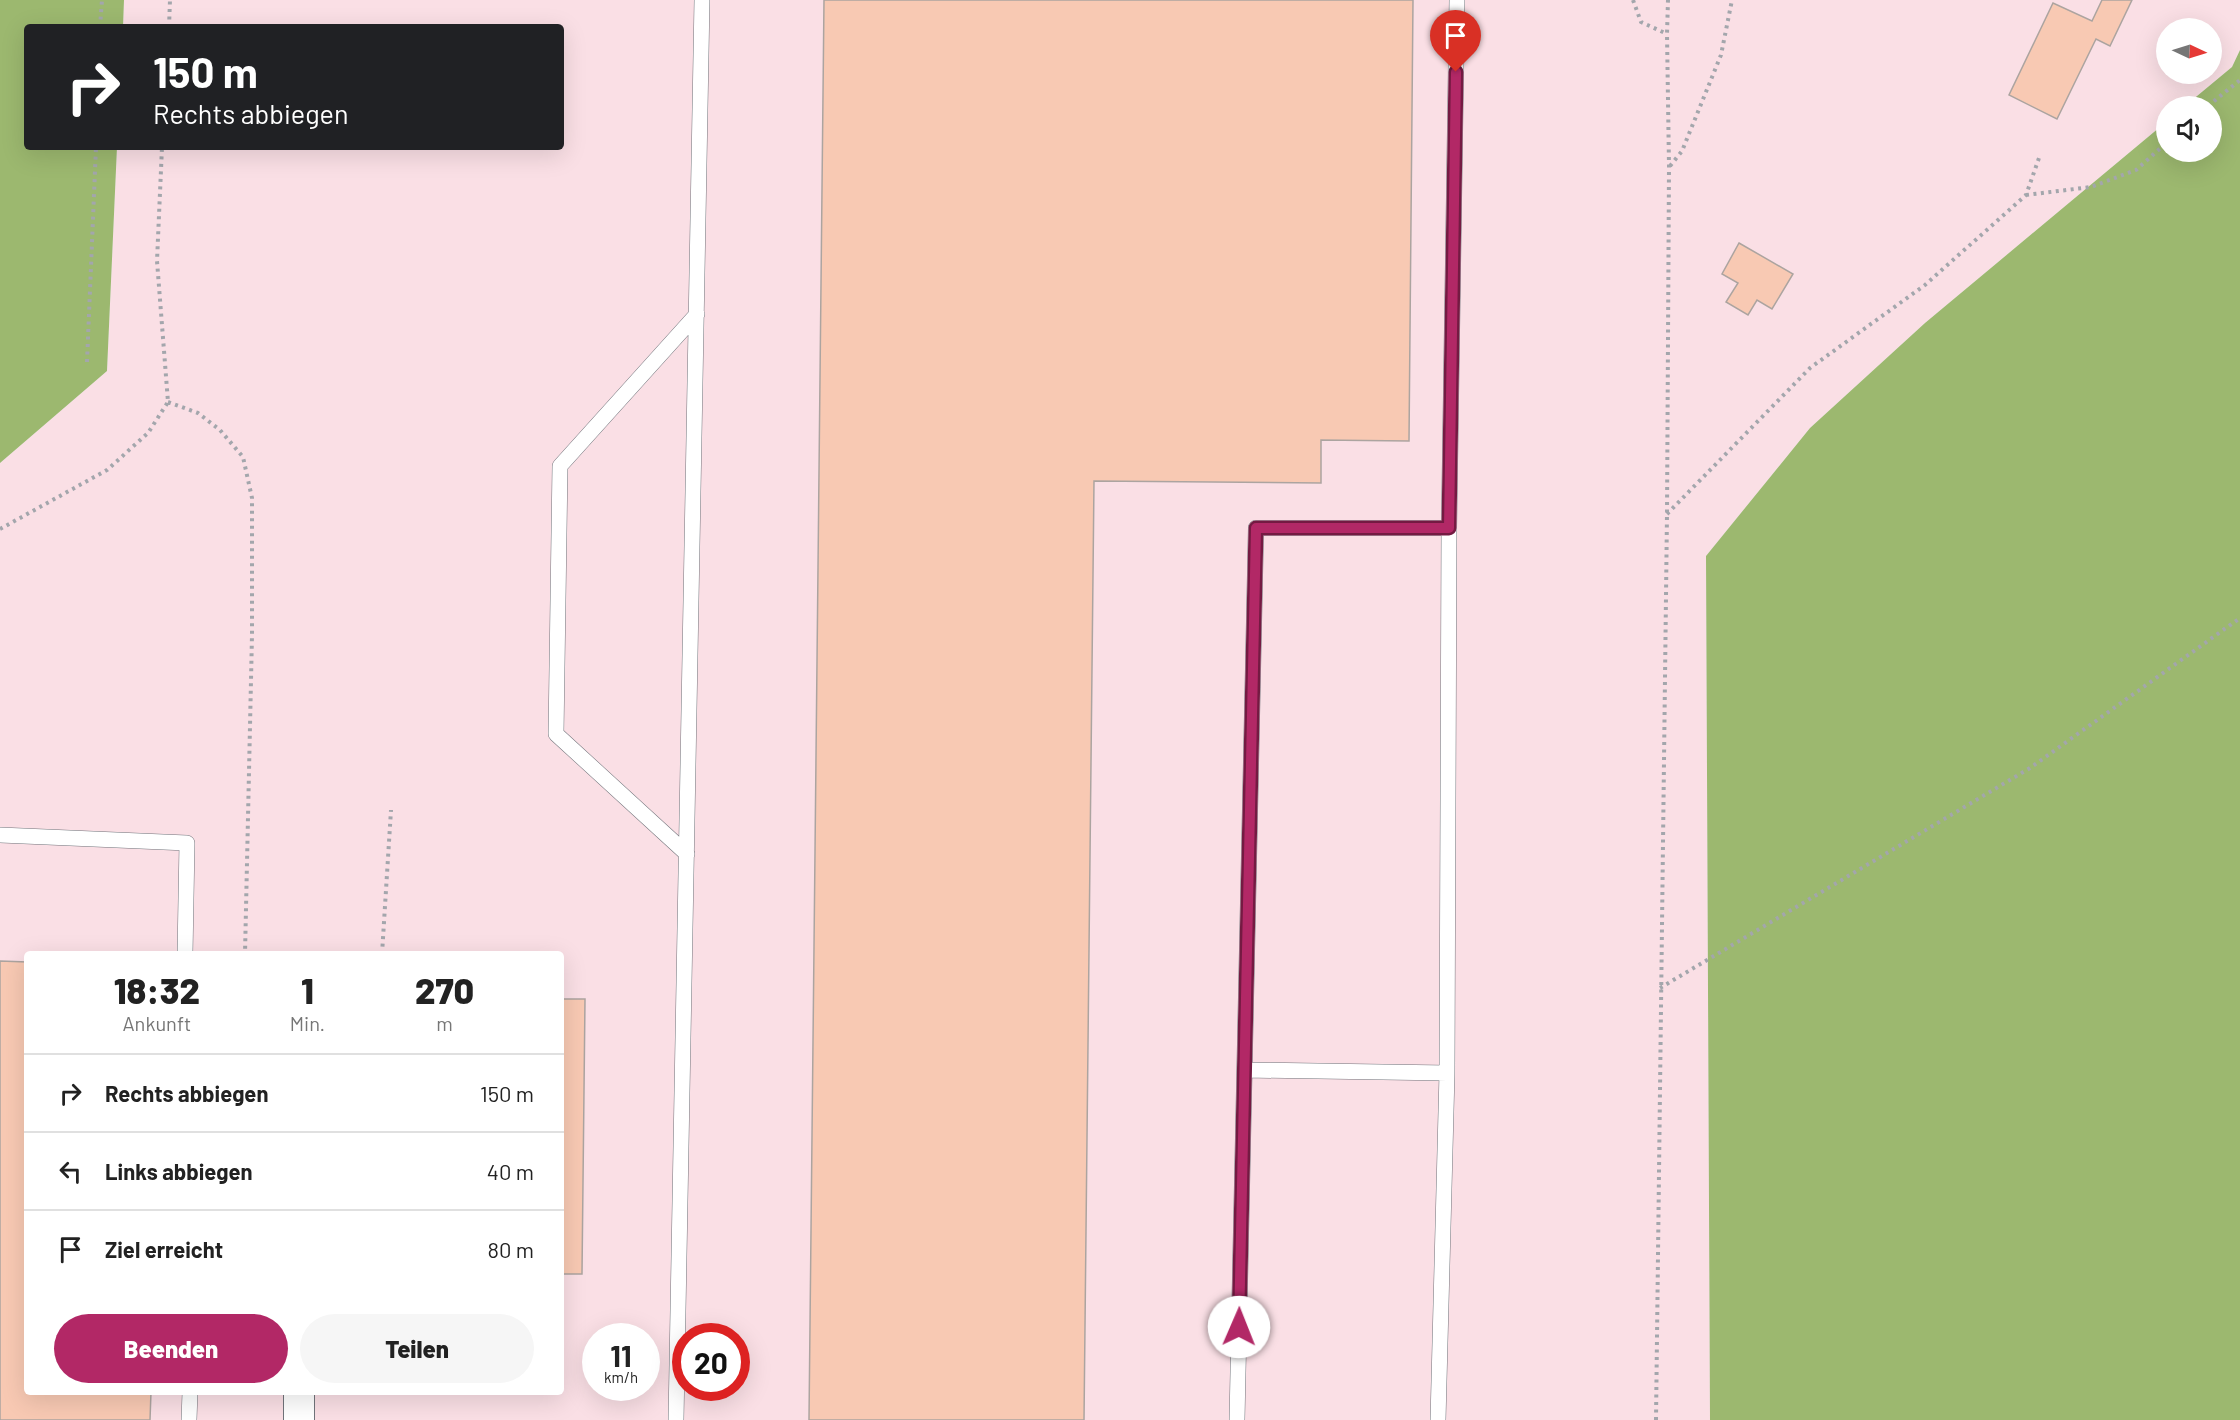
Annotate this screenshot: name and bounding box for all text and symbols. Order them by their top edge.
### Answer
pin [1430,10,1481,72]
north arrow [2156,18,2222,84]
map controls [2156,18,2222,162]
icon: arrive [1439,19,1472,52]
text: 150 m [153,46,258,96]
icon: right [54,48,132,126]
button: sound [2156,96,2222,162]
text: Rechts abbiegen [153,97,349,129]
text: 18:32 [114,968,200,1011]
text: 1 [301,968,314,1011]
text: 270 [415,968,474,1011]
text: Ankunft [122,1011,191,1035]
text: Min. [290,1011,325,1035]
text: m [436,1011,453,1035]
icon: right [54,1077,87,1110]
text: Rechts abbiegen [105,1080,268,1106]
text: 150 m [480,1080,534,1106]
icon: left [54,1155,87,1188]
text: Links abbiegen [105,1158,253,1184]
text: 40 m [487,1158,534,1184]
icon: arrive [54,1233,87,1266]
text: Ziel erreicht [105,1236,223,1262]
text: 80 m [488,1236,534,1262]
position arrow [1207,1295,1271,1359]
button: Beenden [54,1314,288,1383]
button: Teilen [300,1314,534,1383]
speed limit sign: 20 [672,1323,750,1401]
text: 11 [610,1337,632,1373]
text: km/h [604,1368,638,1386]

